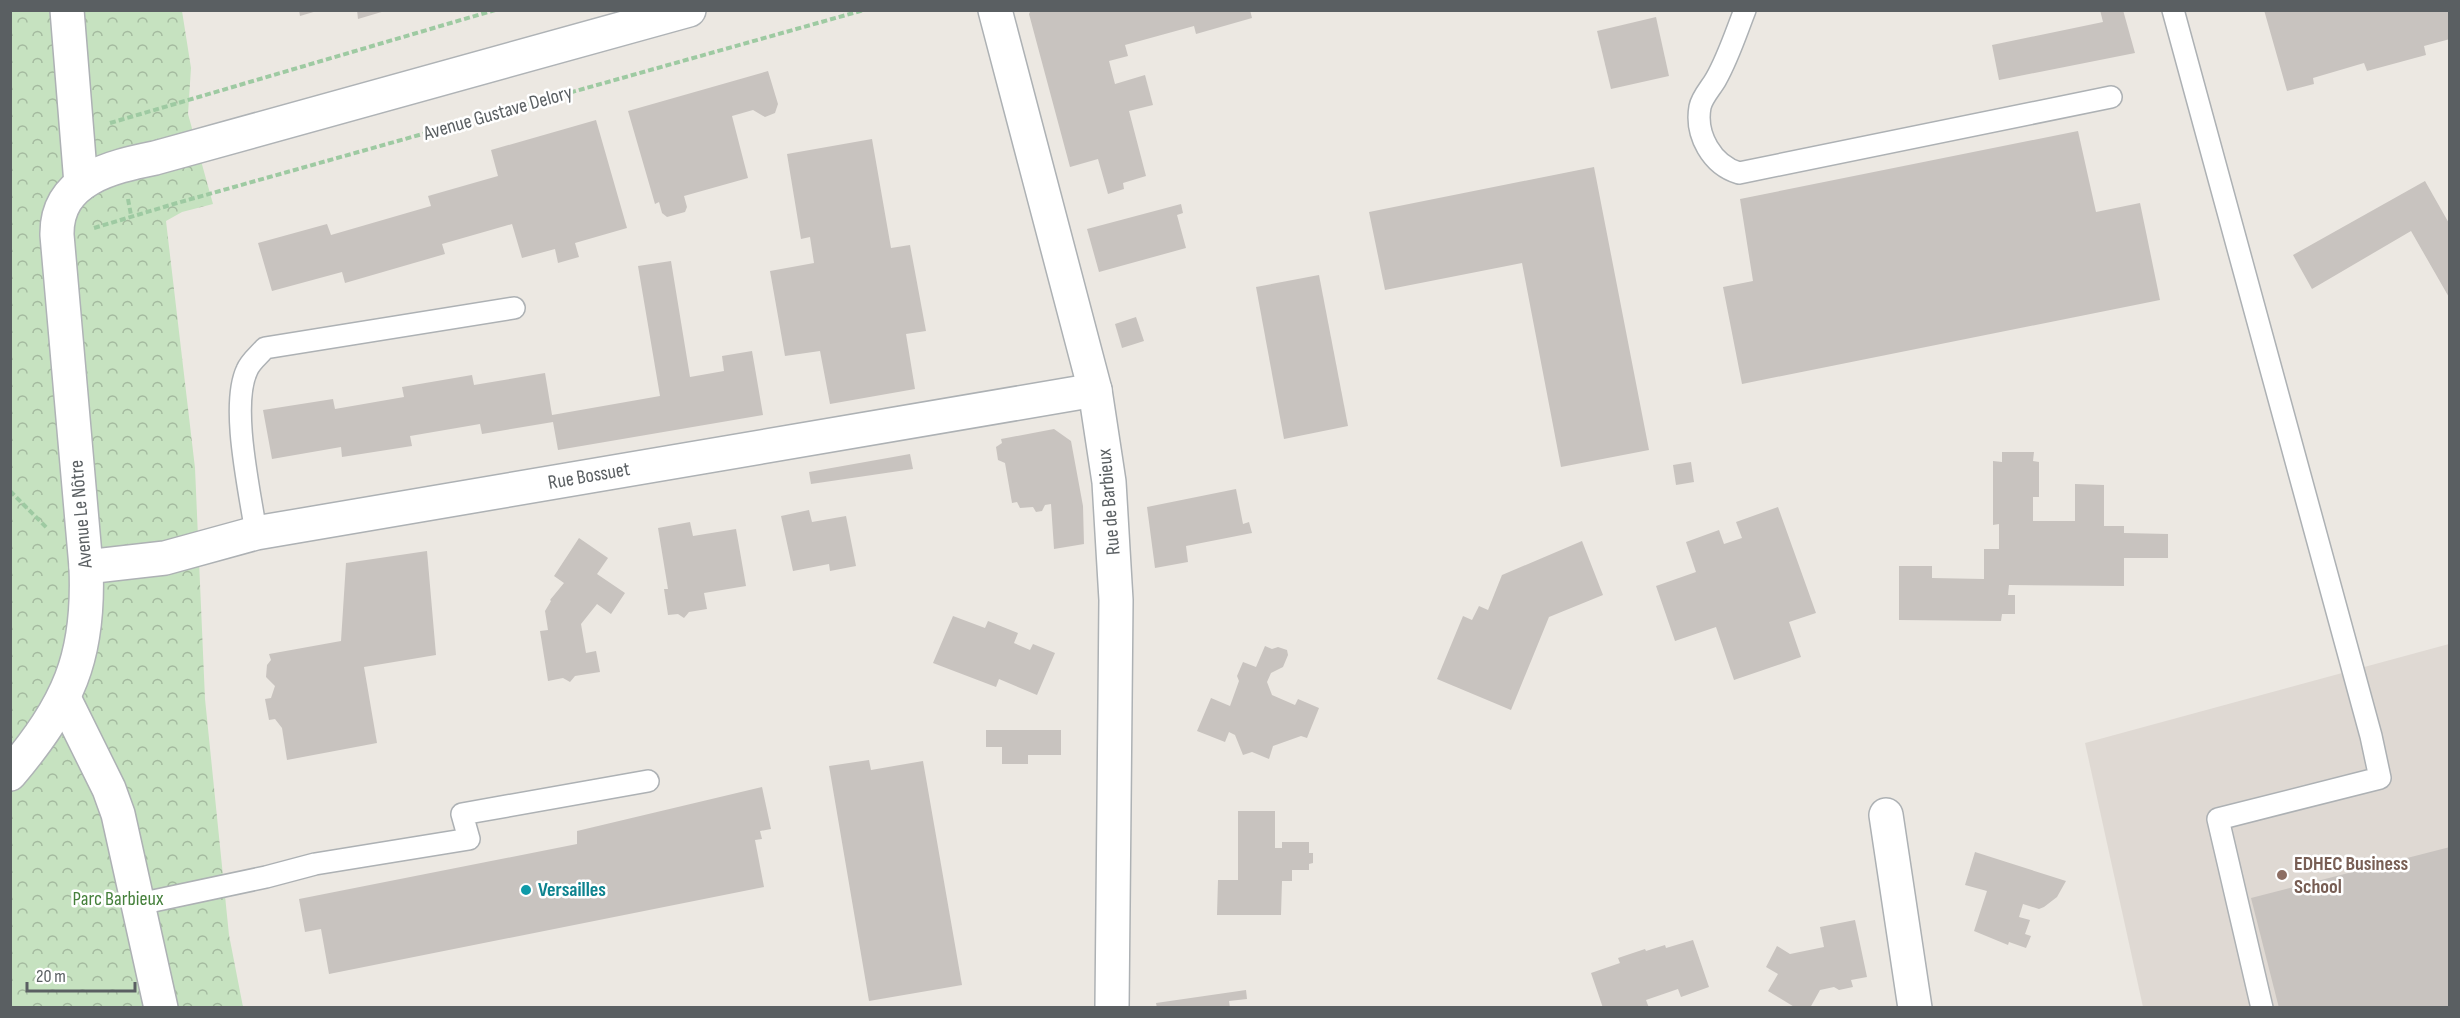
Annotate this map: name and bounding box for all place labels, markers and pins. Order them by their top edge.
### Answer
place label: EDHEC Business School [2294,852,2408,899]
marker: EDHEC Business School [2275,868,2289,882]
place label: Versailles [538,878,606,902]
marker: Versailles [519,883,533,897]

